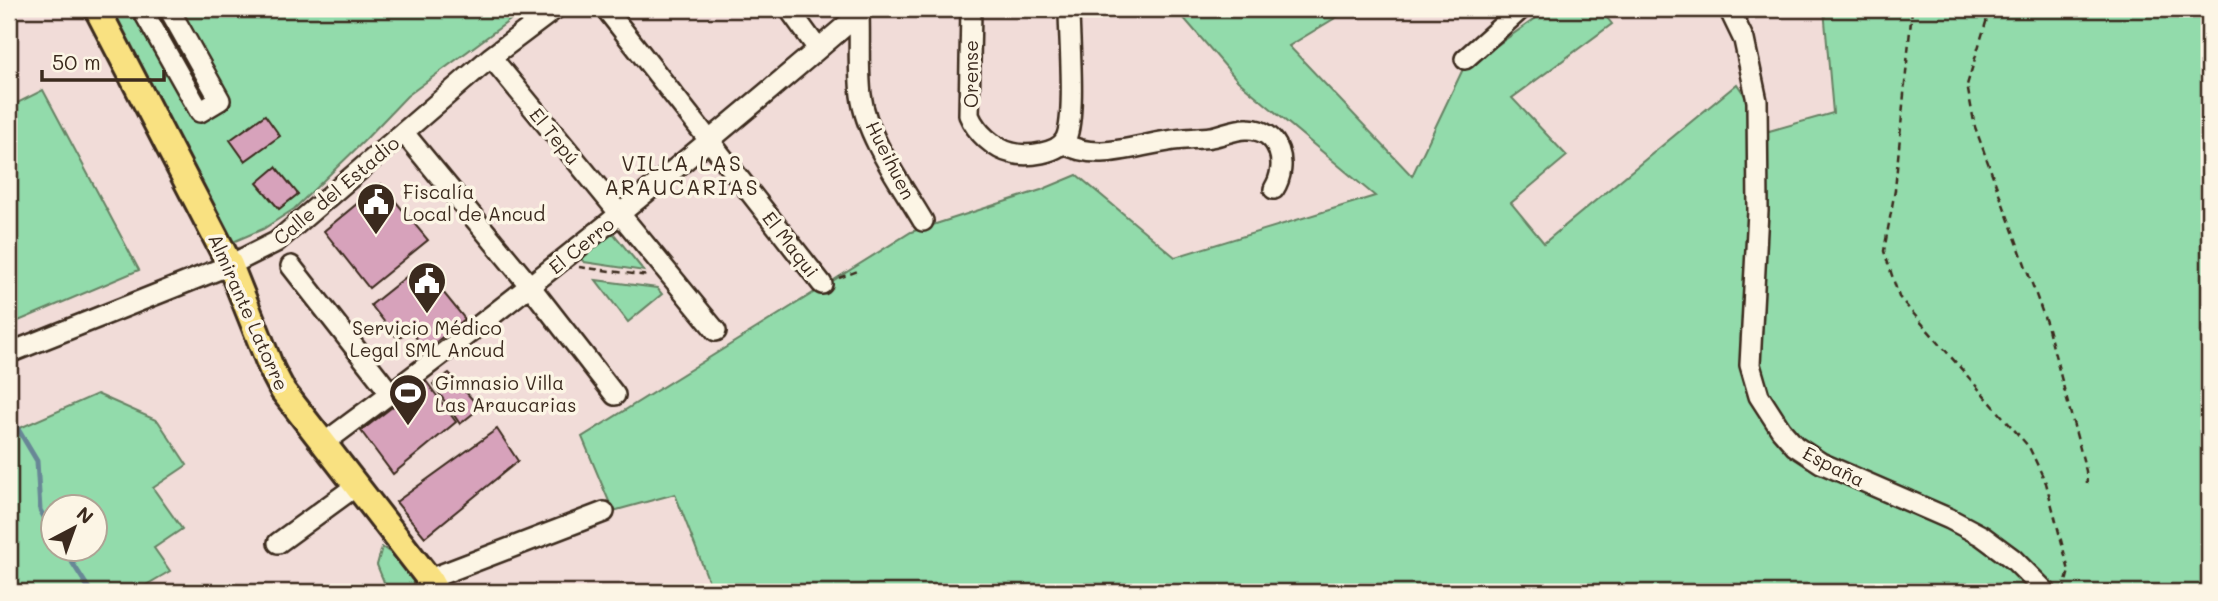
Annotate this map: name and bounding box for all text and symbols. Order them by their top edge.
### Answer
scale bar [42,38,164,82]
street label: Orense [958,40,983,108]
text: 50 m [52,48,101,75]
street label: El Tepú [524,102,586,170]
street label: Hueihuen [861,116,921,204]
street label: Calle del Estadio [268,130,404,250]
district label: VILLA LAS ARAUCARIAS [604,149,760,200]
place label: Fiscalía Local de Ancud [403,179,545,226]
public building icon: Fiscalía Local de Ancud [355,181,397,236]
street label: El Maqui [757,206,825,282]
street label: El Cerro [543,211,619,279]
street label: Almirante Latorre [203,230,295,394]
public building icon: Servicio Médico Legal SML Ancud [406,260,448,315]
place label: Servicio Médico Legal SML Ancud [350,315,504,362]
place label: Gimnasio Villa Las Araucarias [435,370,577,417]
sports icon: Gimnasio Villa Las Araucarias [387,372,429,427]
street label: España [1799,440,1869,492]
north arrow [38,492,108,562]
text: N [72,501,99,529]

